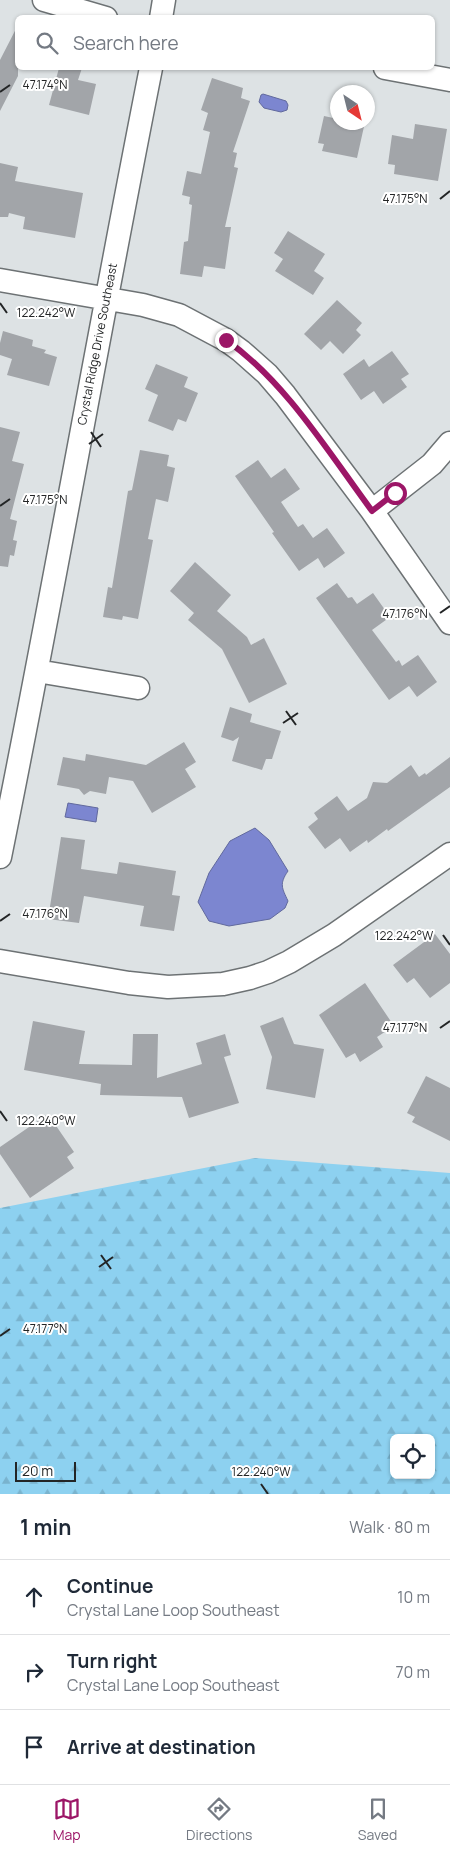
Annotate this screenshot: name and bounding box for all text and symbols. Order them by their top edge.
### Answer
search box [15,15,435,70]
icon: search [33,29,61,57]
text: Search here [73,30,179,56]
text: 47.174°N [23,76,67,93]
north arrow [330,85,375,130]
text: 47.175°N [382,190,428,207]
street label: Crystal Ridge Drive Southeast [73,261,121,427]
text: 122.242°W [17,304,76,321]
route end [215,329,238,352]
route start [384,482,407,505]
text: 47.175°N [22,491,68,508]
text: 47.176°N [382,605,428,622]
text: 47.176°N [22,905,68,922]
text: 122.242°W [375,927,434,944]
text: 47.177°N [383,1019,427,1036]
text: 122.240°W [16,1112,76,1129]
text: 47.177°N [23,1320,67,1337]
map controls [390,1434,435,1479]
button: locate [390,1434,435,1479]
scale bar [15,1459,76,1482]
text: 20 m [22,1461,53,1480]
text: 122.240°W [231,1463,291,1480]
text: 1 min [20,1513,71,1541]
text: Walk · 80 m [349,1516,430,1538]
text: Continue [67,1573,153,1599]
icon: ahead [20,1583,48,1611]
text: 10 m [397,1586,430,1608]
text: Crystal Lane Loop Southeast [67,1599,280,1621]
text: Turn right [67,1648,157,1674]
icon: right [20,1658,48,1686]
text: 70 m [395,1661,430,1683]
text: Crystal Lane Loop Southeast [67,1674,280,1696]
icon: arrive [20,1733,48,1761]
text: Arrive at destination [67,1734,256,1760]
tab: Map [53,1795,81,1844]
tab: Directions [186,1795,252,1844]
tab: Saved [358,1795,397,1844]

